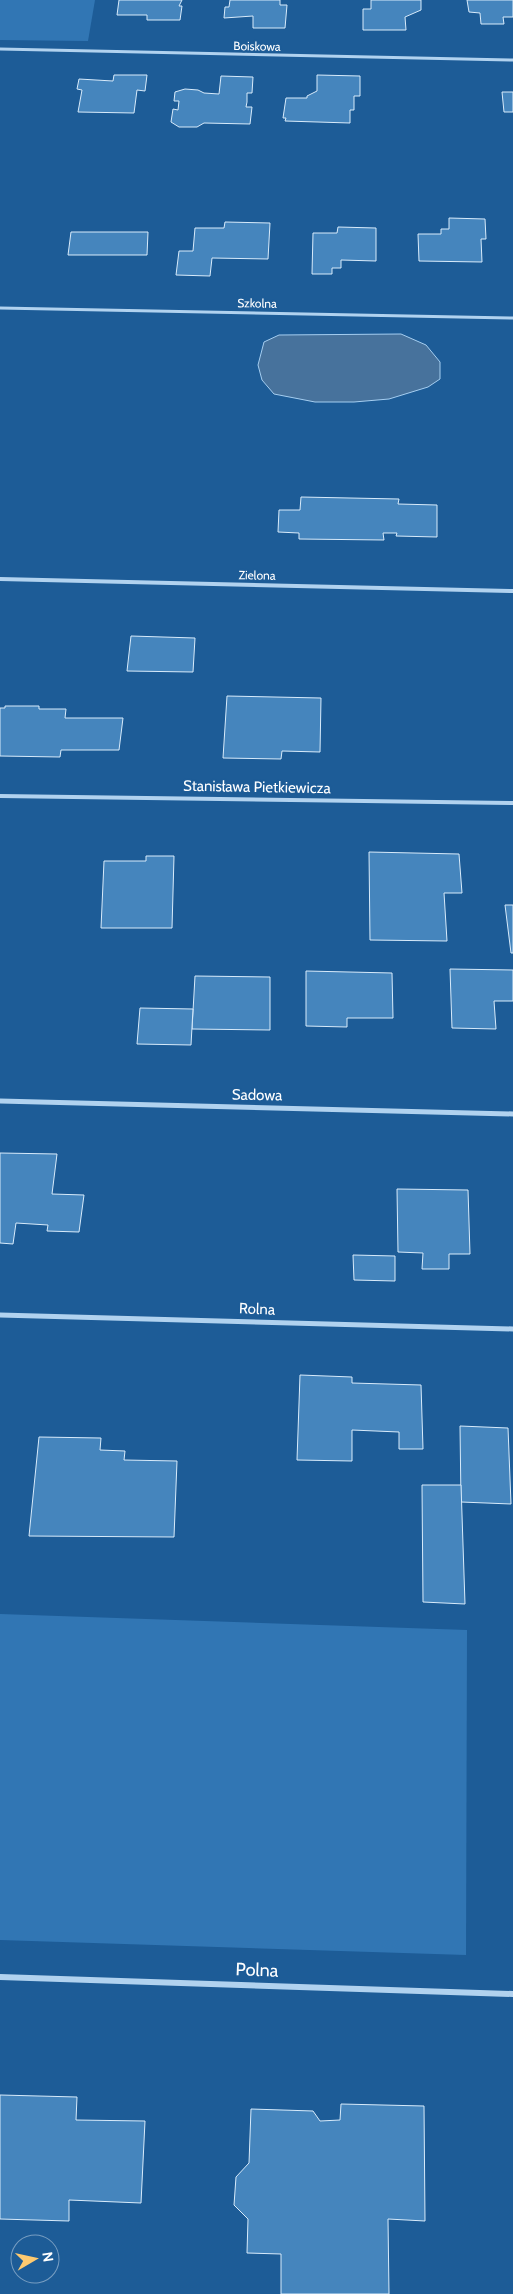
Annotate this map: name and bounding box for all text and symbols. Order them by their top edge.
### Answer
street label: Boiskowa [233,38,281,54]
street label: Szkolna [237,295,277,311]
street label: Zielona [238,567,276,583]
street label: Stanisława Pietkiewicza [183,777,332,797]
street label: Sadowa [232,1086,283,1104]
street label: Rolna [239,1299,276,1319]
street label: Polna [235,1958,279,1982]
north arrow [10,2234,60,2284]
text: N [38,2251,58,2263]

